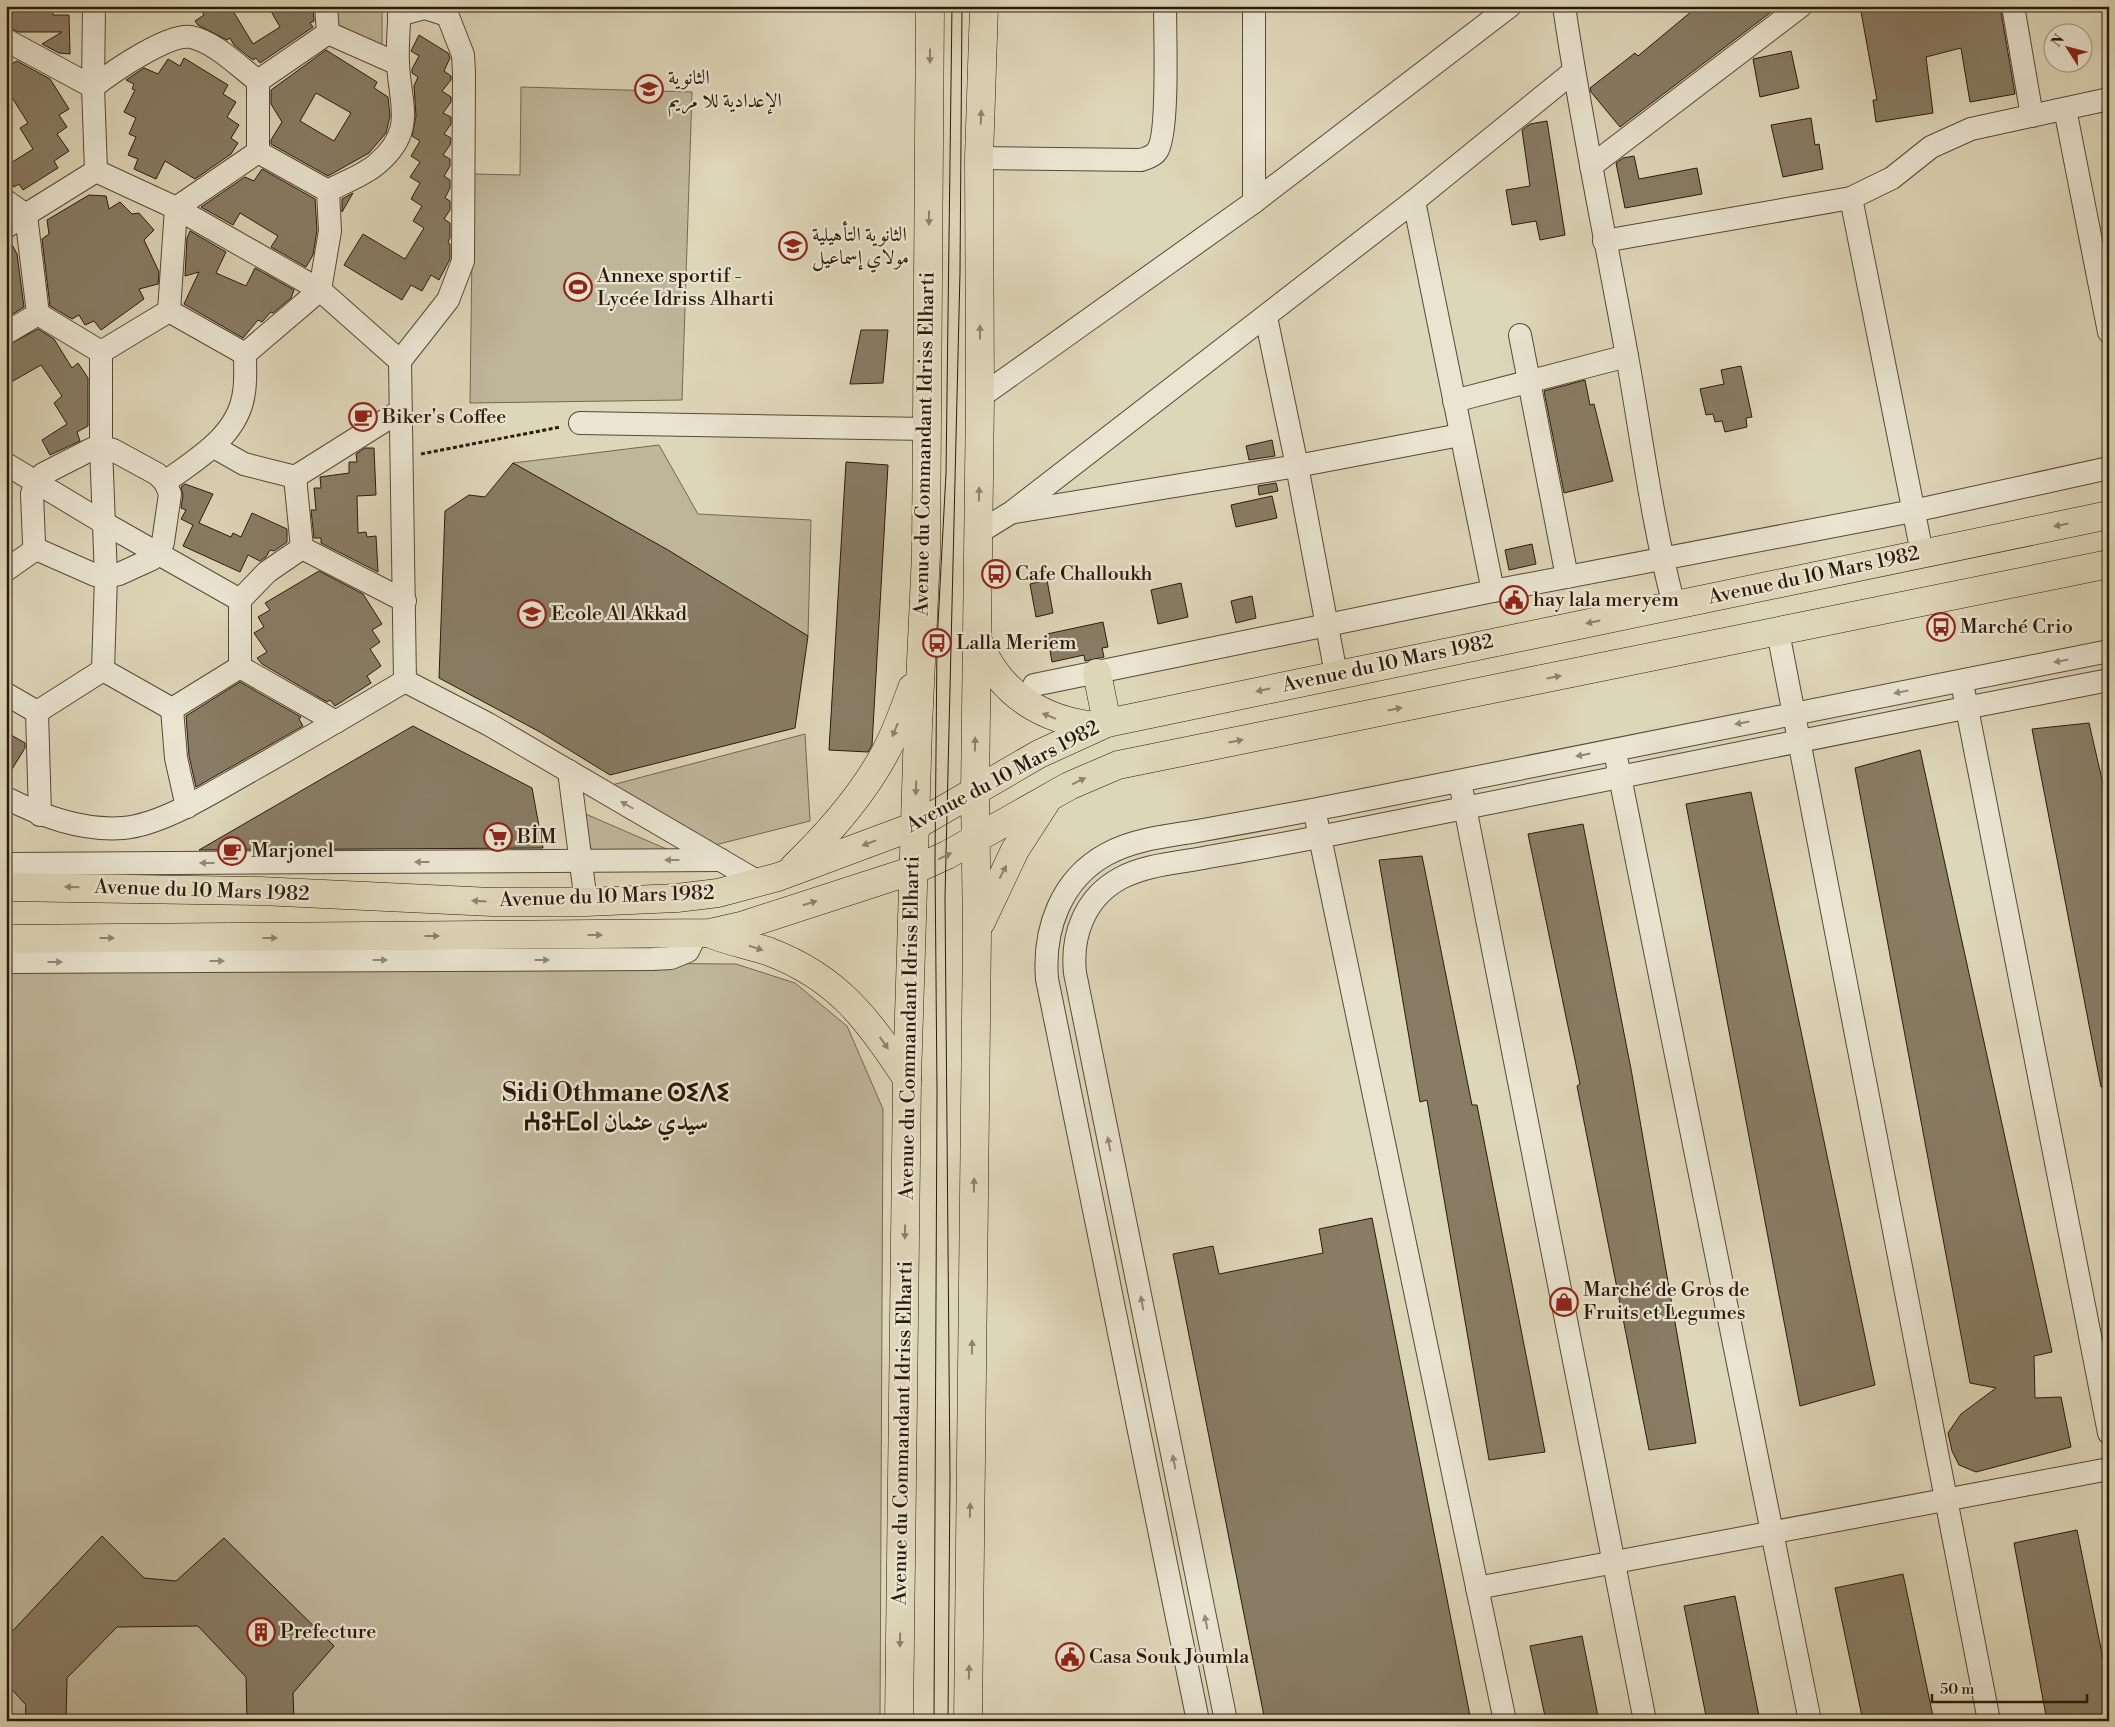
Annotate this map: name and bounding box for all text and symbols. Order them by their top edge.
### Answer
north arrow [2042,22,2092,72]
text: N [2048,31,2069,51]
one-way arrow [926,48,934,64]
place label: الثانوية الإعدادية للا مريم [668,66,782,118]
school or university icon: الثانوية الإعدادية للا مريم [634,74,664,104]
one-way arrow [977,109,985,125]
one-way arrow [925,210,933,226]
place label: الثانوية التأهيلية مولاي إسماعيل [812,220,909,273]
school or university icon: الثانوية التأهيلية مولاي إسماعيل [778,231,808,261]
place label: Annexe sportif - Lycée Idriss Alharti [596,264,775,312]
street label: Avenue du Commandant Idriss Elharti [909,271,941,617]
sports icon: Annexe sportif - Lycée Idriss Alharti [563,272,593,302]
one-way arrow [976,324,984,340]
cafe icon: Biker's Coffee [348,402,378,432]
place label: Biker's Coffee [381,405,506,430]
one-way arrow [975,486,983,502]
one-way arrow [2053,521,2069,529]
street label: Avenue du 10 Mars 1982 [1705,541,1922,611]
bus stop icon: Cafe Challoukh [981,559,1011,589]
place label: Cafe Challoukh [1015,562,1153,587]
public building icon: hay lala meryem [1499,585,1529,615]
place label: hay lala meryem [1533,588,1679,613]
school or university icon: Ecole Al Akkad [517,599,547,629]
place label: Ecole Al Akkad [551,602,687,627]
bus stop icon: Marché Crio [1926,612,1956,642]
place label: Marché Crio [1960,615,2073,640]
one-way arrow [1585,618,1601,626]
bus stop icon: Lalla Meriem [922,628,952,658]
street label: Avenue du 10 Mars 1982 [1279,629,1496,699]
place label: Lalla Meriem [956,631,1077,656]
one-way arrow [2052,657,2068,665]
one-way arrow [1547,673,1562,681]
one-way arrow [1255,686,1270,694]
one-way arrow [1893,688,1909,696]
one-way arrow [1387,705,1403,713]
one-way arrow [1042,711,1057,719]
street label: Avenue du 10 Mars 1982 [901,715,1104,839]
one-way arrow [1734,719,1750,727]
one-way arrow [891,723,899,738]
one-way arrow [972,736,980,752]
one-way arrow [1228,737,1243,745]
one-way arrow [1575,751,1590,759]
one-way arrow [1072,777,1086,785]
one-way arrow [912,780,920,796]
one-way arrow [620,801,635,809]
supermarket icon: BİM [483,822,513,852]
place label: BİM [516,824,557,850]
cafe icon: Marjonel [217,836,247,866]
place label: Marjonel [251,839,334,864]
one-way arrow [861,839,876,847]
one-way arrow [938,852,952,860]
street label: Avenue du Commandant Idriss Elharti [894,855,926,1201]
one-way arrow [664,856,680,864]
one-way arrow [414,858,430,866]
one-way arrow [199,859,215,867]
one-way arrow [999,865,1007,879]
street label: Avenue du 10 Mars 1982 [93,875,310,907]
street label: Avenue du 10 Mars 1982 [498,881,715,913]
one-way arrow [64,883,80,891]
one-way arrow [471,897,487,905]
one-way arrow [803,899,818,907]
one-way arrow [587,931,603,939]
one-way arrow [425,932,441,940]
one-way arrow [262,933,278,941]
one-way arrow [100,934,116,942]
one-way arrow [749,944,764,952]
one-way arrow [372,956,388,964]
one-way arrow [535,956,551,964]
one-way arrow [210,957,226,965]
one-way arrow [47,958,63,966]
one-way arrow [879,1036,890,1049]
district label: Sidi Othmane ⵙⵉⴷⵉ ⵄⵓⵜⵎⴰⵏ سيدي عثمان [502,1078,730,1141]
one-way arrow [1105,1135,1113,1151]
one-way arrow [970,1176,978,1192]
one-way arrow [901,1225,909,1241]
street label: Avenue du Commandant Idriss Elharti [887,1260,919,1606]
place label: Marché de Gros de Fruits et Legumes [1583,1278,1750,1326]
shop icon: Marché de Gros de Fruits et Legumes [1549,1287,1579,1317]
one-way arrow [1137,1295,1145,1311]
one-way arrow [968,1339,976,1355]
one-way arrow [1170,1455,1178,1470]
one-way arrow [967,1501,975,1517]
one-way arrow [1202,1613,1210,1629]
building icon: Prefecture [246,1617,276,1647]
place label: Prefecture [280,1620,376,1645]
one-way arrow [896,1632,904,1648]
public building icon: Casa Souk Joumla [1055,1642,1085,1672]
place label: Casa Souk Joumla [1089,1645,1250,1670]
one-way arrow [965,1664,973,1680]
scale bar [1932,1672,2088,1704]
text: 50 m [1940,1680,1974,1699]

